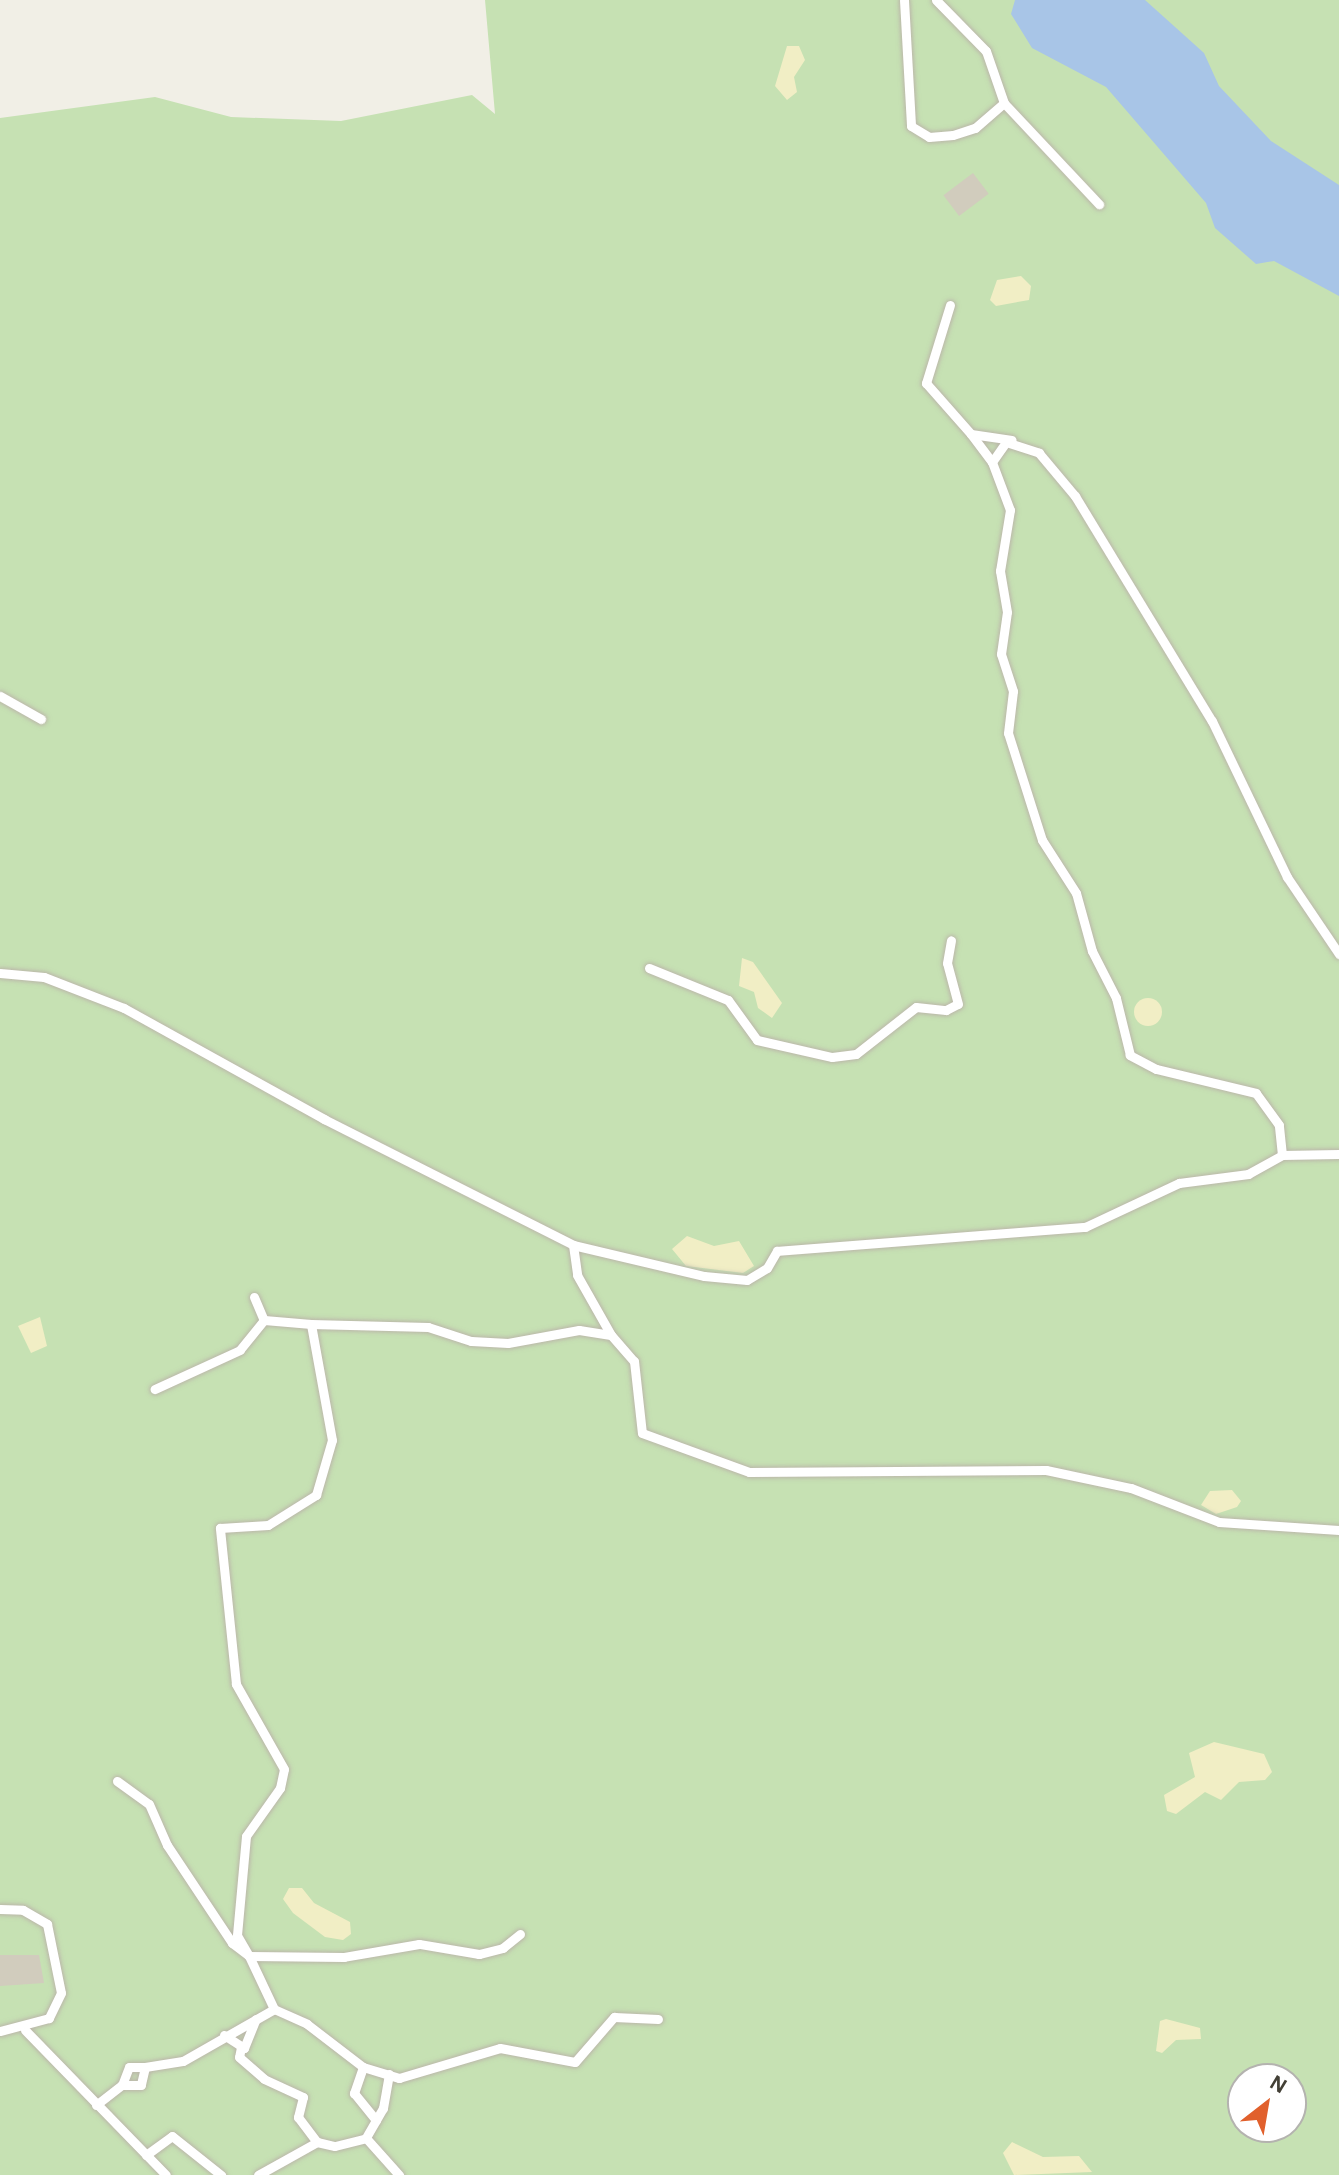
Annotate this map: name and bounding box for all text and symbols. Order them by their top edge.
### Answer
north arrow [1227,2063,1307,2143]
text: N [1266,2071,1291,2098]

